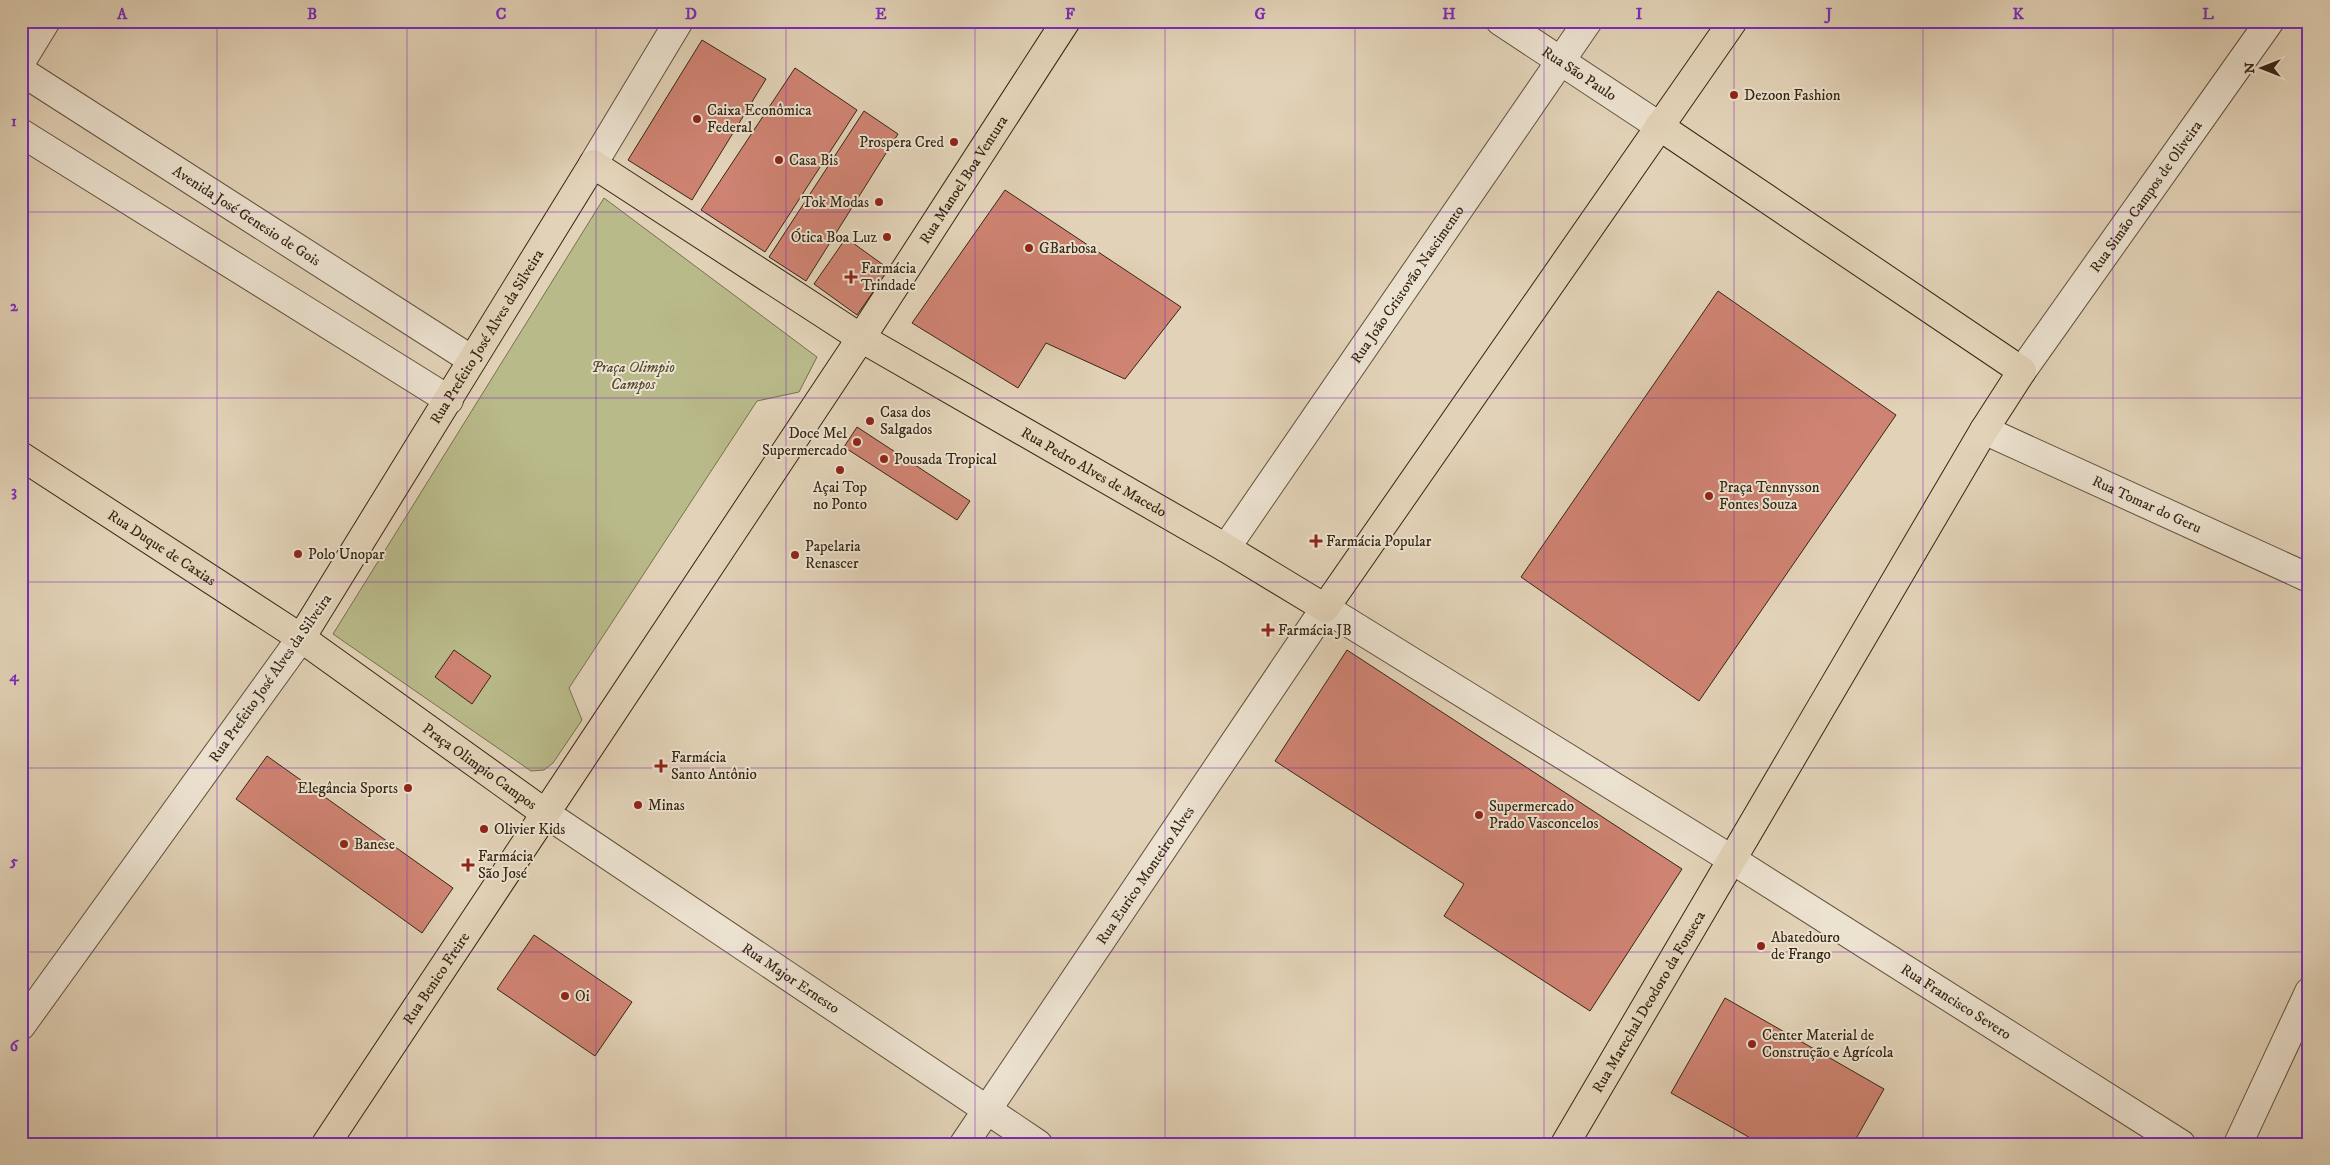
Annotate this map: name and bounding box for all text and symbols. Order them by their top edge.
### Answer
text: A [116,4,128,24]
text: B [307,4,317,24]
text: C [496,4,506,24]
text: D [685,4,697,24]
text: E [875,4,887,24]
text: F [1065,4,1075,24]
text: G [1254,4,1266,24]
text: H [1442,4,1456,24]
text: I [1636,4,1643,24]
text: J [1824,4,1833,24]
text: K [2012,4,2024,24]
text: L [2202,4,2214,24]
street label: Rua São Paulo [1538,42,1620,105]
north arrow [2238,42,2288,92]
text: N [2241,62,2259,74]
place label: Dezoon Fashion [1744,86,1841,105]
marker: Dezoon Fashion [1728,89,1740,101]
place label: Caixa Econômica Federal [707,101,812,137]
text: 1 [11,111,17,131]
street label: Rua Manoel Boa Ventura [915,112,1013,248]
marker: Caixa Econômica Federal [691,113,703,125]
street label: Rua Simão Campos de Oliveira [2086,116,2207,276]
place label: Prospera Cred [859,133,945,152]
marker: Prospera Cred [948,136,960,148]
place label: Casa Bis [789,151,838,170]
marker: Casa Bis [773,154,785,166]
street label: Avenida José Genesio de Gois [169,162,324,270]
place label: Tok Modas [802,193,869,212]
marker: Tok Modas [873,196,885,208]
street label: Rua João Cristovão Nascimento [1347,202,1469,367]
place label: Ótica Boa Luz [791,228,877,247]
marker: Ótica Boa Luz [881,231,893,243]
place label: GBarbosa [1039,239,1097,258]
marker: GBarbosa [1023,242,1035,254]
street label: Rua Prefeito José Alves da Silveira [426,245,548,428]
place label: Farmácia Trindade [861,259,917,295]
marker: Farmácia Trindade [845,271,857,283]
text: 2 [10,296,19,316]
park label: Praça Olimpio Campos [591,358,675,394]
place label: Casa dos Salgados [880,403,932,439]
marker: Casa dos Salgados [864,415,876,427]
street label: Rua Pedro Alves de Macedo [1018,423,1170,522]
place label: Doce Mel Supermercado [762,424,847,460]
marker: Doce Mel Supermercado [851,436,863,448]
place label: Pousada Tropical [894,450,997,469]
marker: Pousada Tropical [878,453,890,465]
marker: Açai Top no Ponto [834,464,846,476]
street label: Rua Tomar do Geru [2089,472,2204,538]
place label: Açai Top no Ponto [813,478,867,514]
place label: Praça Tennysson Fontes Souza [1719,478,1820,514]
text: 3 [11,481,17,501]
marker: Praça Tennysson Fontes Souza [1703,490,1715,502]
street label: Rua Duque de Caxias [104,506,219,590]
place label: Farmácia Popular [1326,532,1432,551]
marker: Farmácia Popular [1310,535,1322,547]
place label: Papelaria Renascer [805,537,861,573]
place label: Polo Unopar [308,545,385,564]
marker: Polo Unopar [292,548,304,560]
marker: Papelaria Renascer [789,549,801,561]
street label: Rua Prefeito José Alves da Silveira [205,590,336,766]
place label: Farmácia JB [1278,621,1352,640]
marker: Farmácia JB [1262,624,1274,636]
text: 4 [8,666,19,686]
street label: Praça Olimpio Campos [419,719,540,814]
place label: Farmácia Santo Antônio [671,748,757,784]
marker: Farmácia Santo Antônio [655,760,667,772]
place label: Elegância Sports [297,779,398,798]
marker: Elegância Sports [402,782,414,794]
place label: Minas [648,796,685,815]
place label: Supermercado Prado Vasconcelos [1489,797,1599,833]
marker: Minas [632,799,644,811]
street label: Rua Eurico Monteiro Alves [1092,803,1199,948]
marker: Supermercado Prado Vasconcelos [1473,809,1485,821]
place label: Olivier Kids [494,820,565,839]
marker: Olivier Kids [478,823,490,835]
place label: Banese [354,835,395,854]
marker: Banese [338,838,350,850]
place label: Farmácia São José [478,847,534,883]
text: 5 [9,851,18,871]
marker: Farmácia São José [462,859,474,871]
street label: Rua Marechal Deodoro da Fonseca [1588,907,1710,1096]
place label: Abatedouro de Frango [1771,928,1840,964]
street label: Rua Benico Freire [399,929,474,1028]
street label: Rua Major Ernesto [738,939,843,1018]
marker: Abatedouro de Frango [1755,940,1767,952]
street label: Rua Francisco Severo [1897,960,2015,1044]
place label: Oi [575,987,590,1006]
marker: Oi [559,990,571,1002]
place label: Center Material de Construção e Agrícola [1762,1026,1894,1062]
text: 6 [10,1036,20,1056]
marker: Center Material de Construção e Agrícola [1746,1038,1758,1050]

